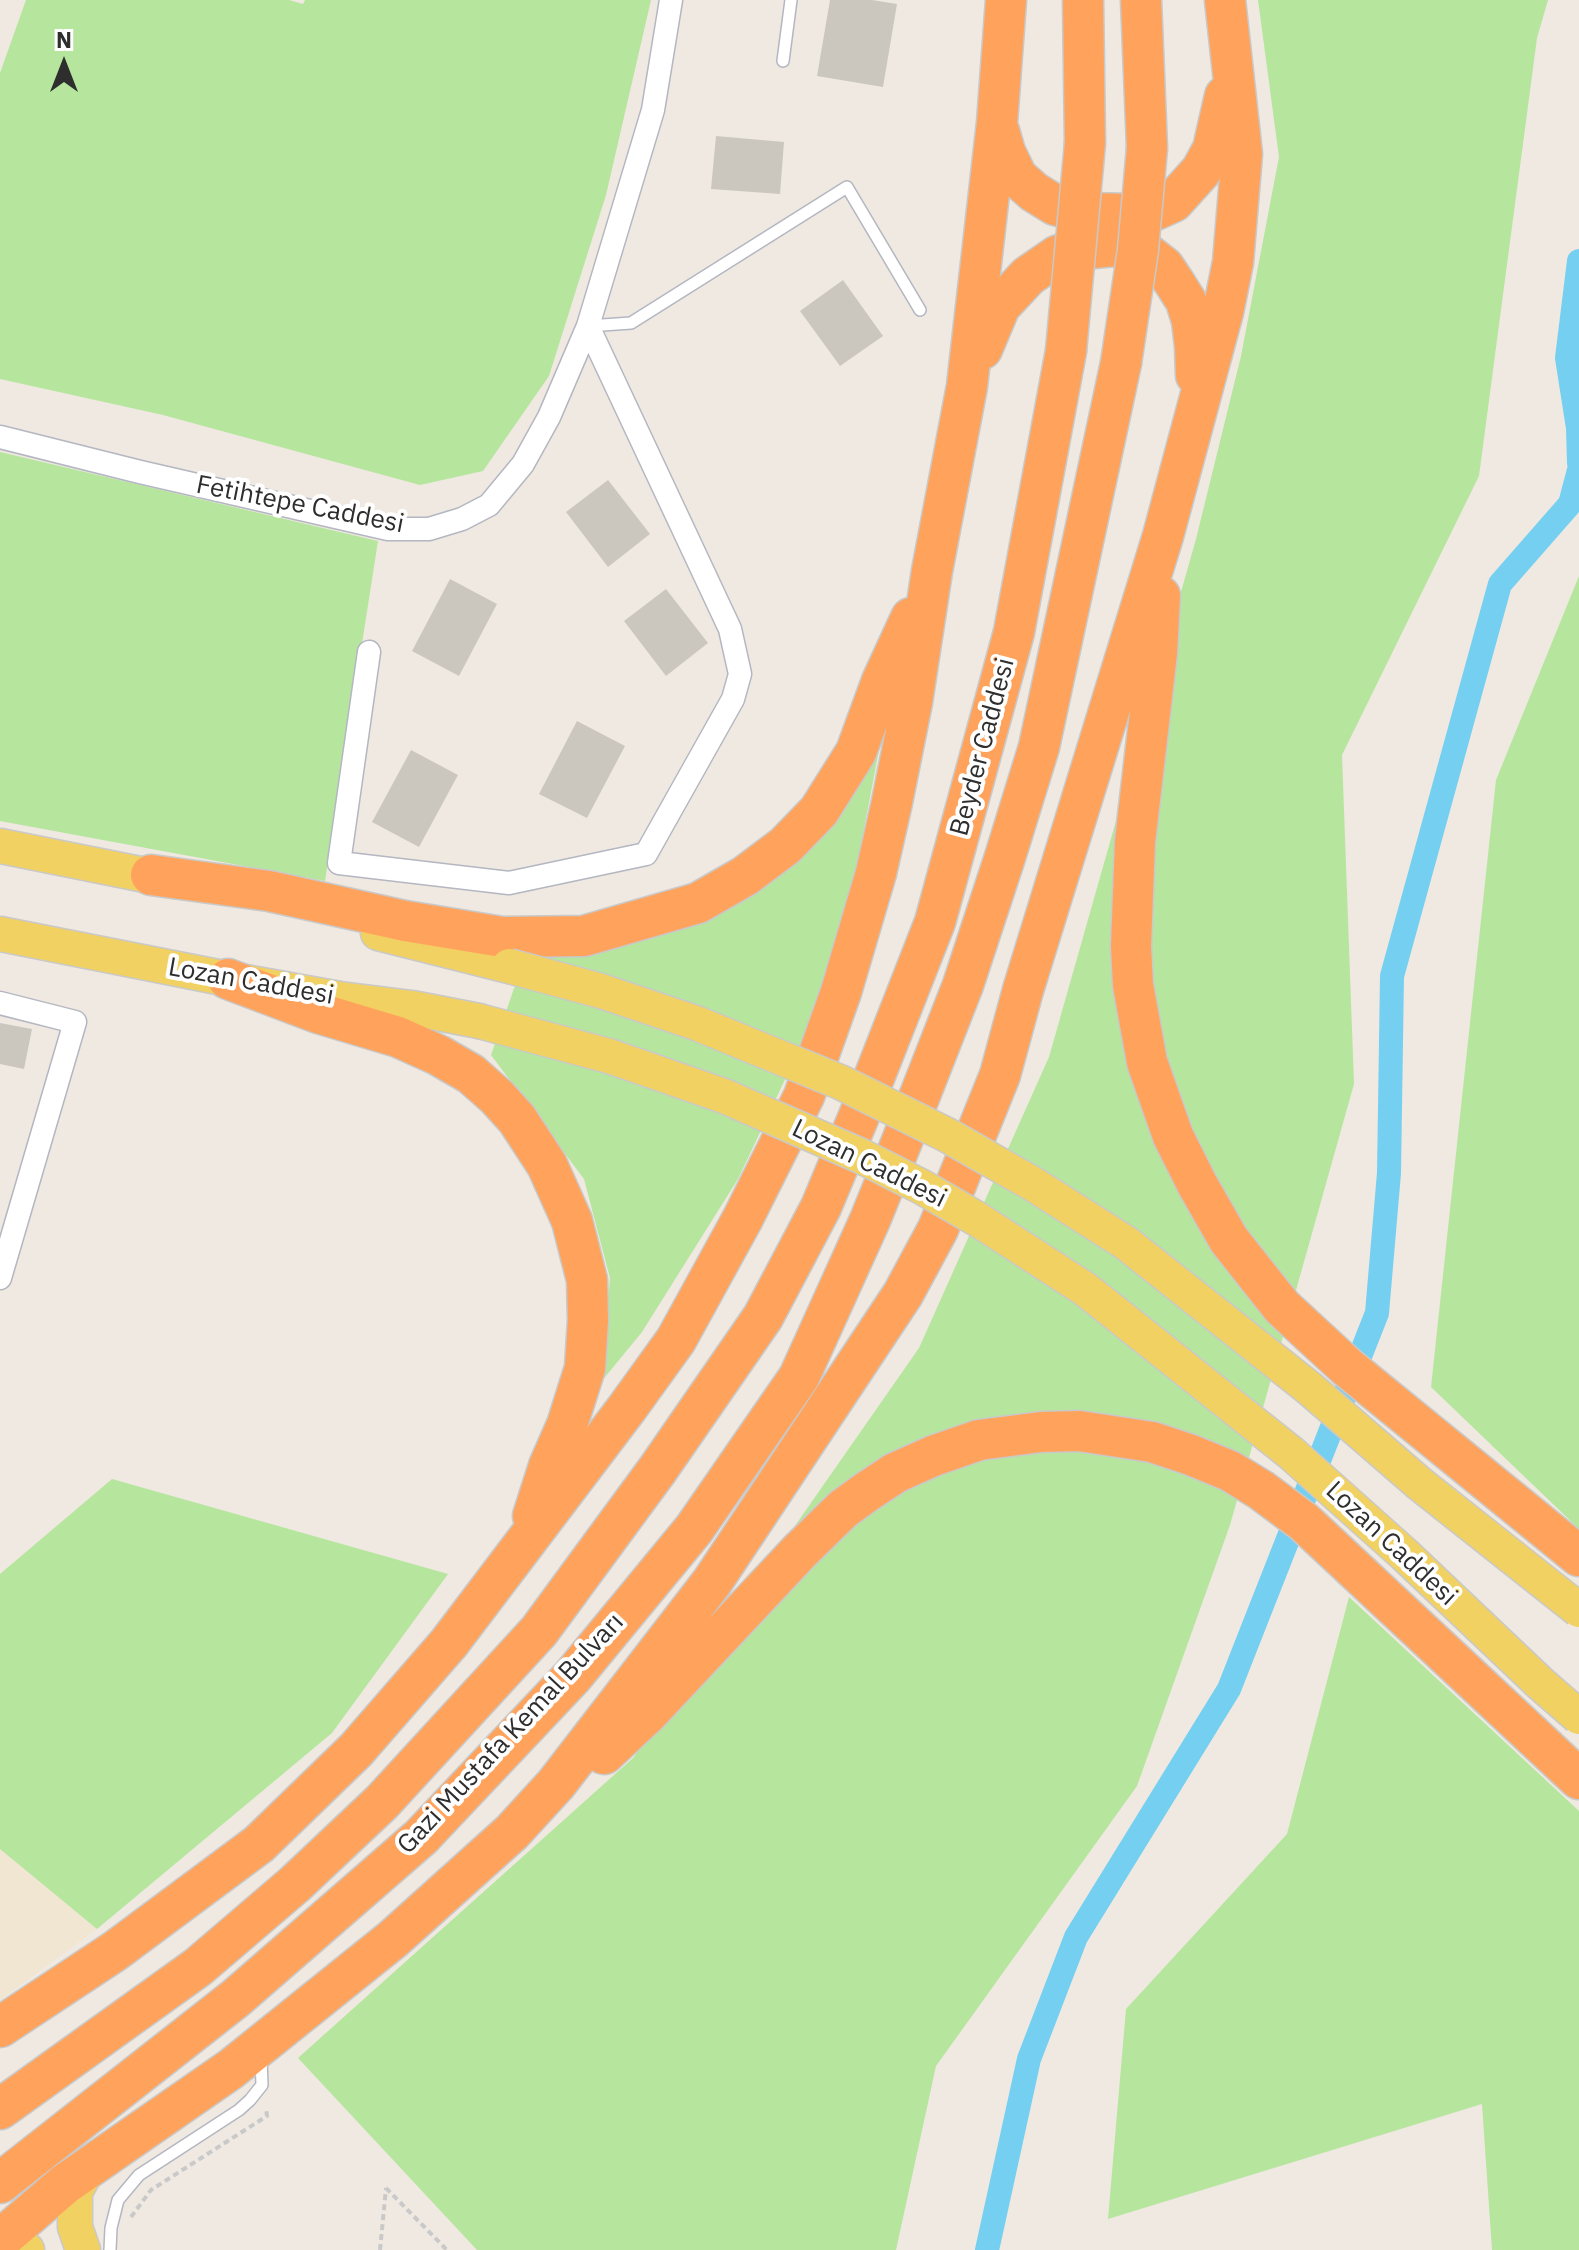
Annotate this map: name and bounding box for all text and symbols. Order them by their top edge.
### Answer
north arrow [24,24,104,104]
text: N [56,25,72,54]
street label: Fetihtepe Caddesi [193,470,407,540]
street label: Beyder Caddesi [944,655,1022,839]
street label: Lozan Caddesi [166,952,336,1012]
street label: Lozan Caddesi [787,1113,951,1215]
street label: Lozan Caddesi [1319,1475,1463,1613]
street label: Gazi Mustafa Kemal Bulvarı [391,1607,631,1861]

